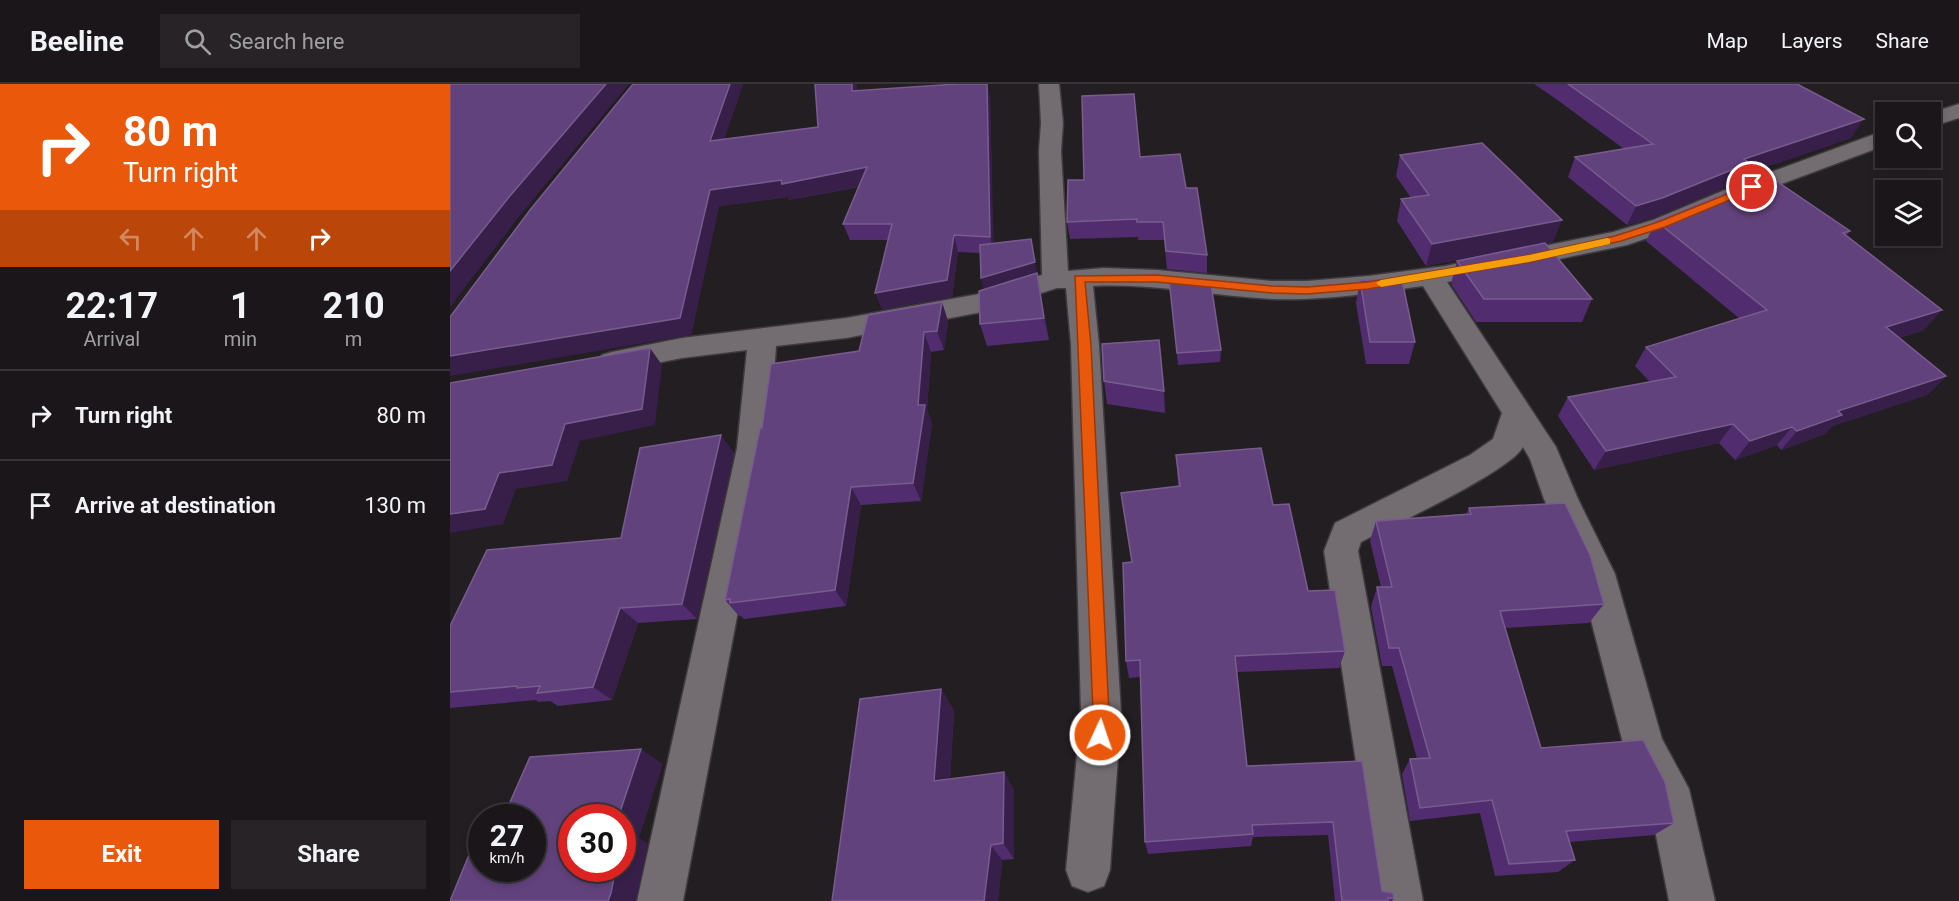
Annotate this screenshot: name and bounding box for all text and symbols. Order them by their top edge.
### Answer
search box [160,14,580,68]
text: Beeline [30,25,124,58]
icon: search [181,25,214,58]
text: Search here [229,29,345,54]
text: Map [1706,29,1748,53]
text: Layers [1781,29,1842,53]
text: Share [1875,29,1929,53]
map controls [1875,102,1941,246]
button: search [1875,102,1941,168]
text: 80 m [123,107,218,156]
icon: right [24,108,102,186]
text: Turn right [123,157,238,189]
pin [1726,161,1777,212]
icon: arrive [1735,170,1768,203]
button: layers [1875,180,1941,246]
icon: left [114,222,147,255]
icon: ahead [177,222,210,255]
icon: ahead [240,222,273,255]
icon: right [303,222,336,255]
text: 22:17 [65,285,158,327]
text: 1 [230,285,251,327]
text: 210 [323,285,385,327]
text: Arrival [83,327,140,351]
text: min [224,327,257,351]
text: m [345,327,362,351]
icon: right [24,399,57,432]
text: Turn right [75,403,172,428]
text: 80 m [377,403,426,428]
icon: arrive [24,489,57,522]
text: Arrive at destination [75,493,276,518]
text: 130 m [364,493,426,518]
position arrow [1068,703,1132,767]
speed limit sign: 30 [558,804,636,882]
text: 27 [490,818,524,853]
button: Exit [24,820,219,889]
button: Share [231,820,426,889]
text: km/h [489,849,525,867]

